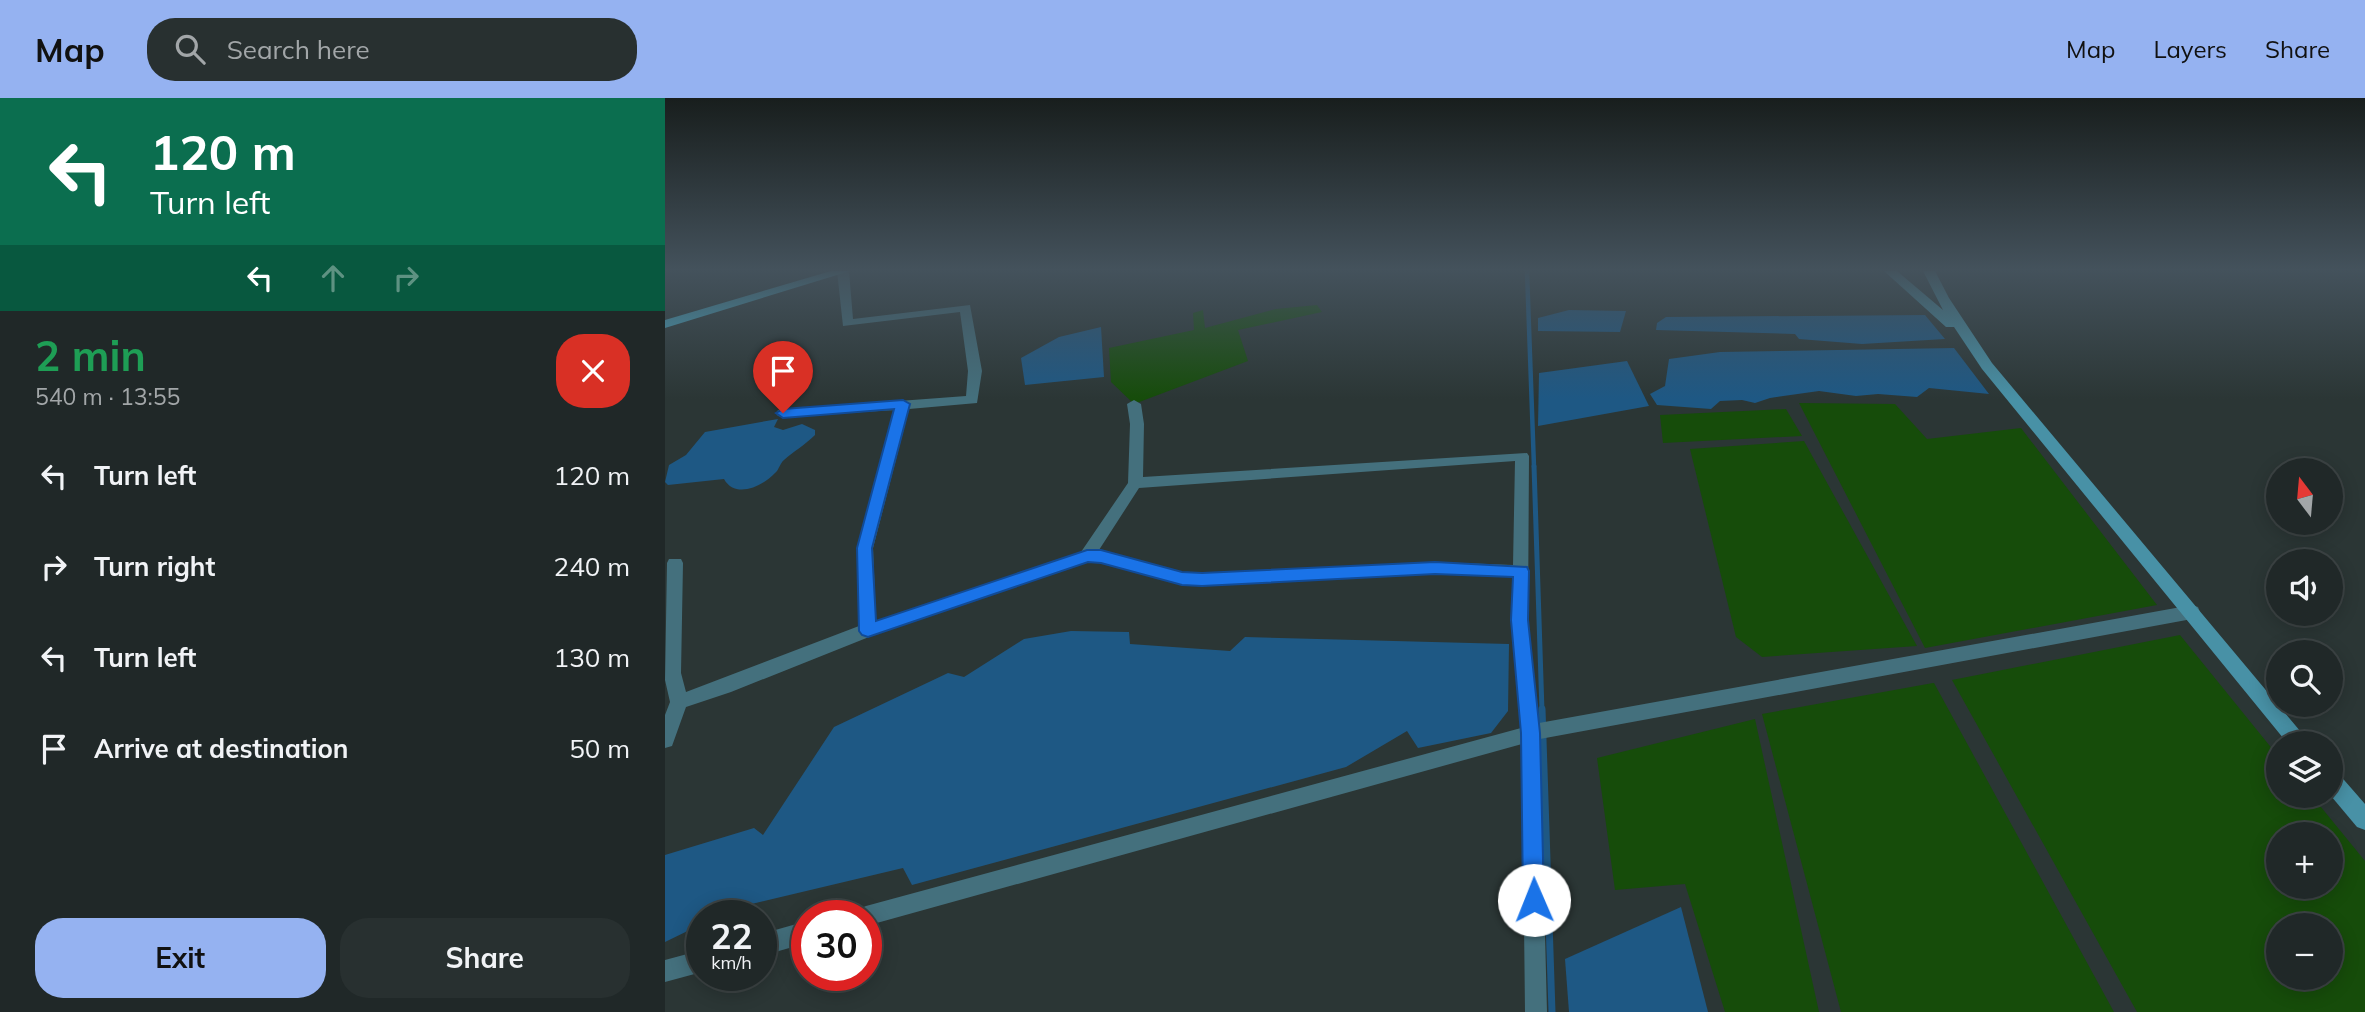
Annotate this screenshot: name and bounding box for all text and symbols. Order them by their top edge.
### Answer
search box [147,18,637,81]
text: Map [35,29,105,70]
icon: search [171,30,209,68]
text: Search here [227,33,370,66]
text: Map [2066,34,2115,64]
text: Layers [2153,34,2227,64]
text: Share [2265,34,2330,64]
text: 120 m [150,121,296,182]
icon: left [35,126,126,217]
text: Turn left [150,182,270,222]
icon: left [241,259,279,297]
icon: ahead [314,259,352,297]
icon: right [387,259,425,297]
text: 2 min [35,329,146,382]
button: close [556,334,630,408]
pin [753,341,813,413]
icon: arrive [764,352,802,390]
text: 540 m · 13:55 [35,382,180,411]
icon: left [35,457,73,495]
north arrow [2266,458,2343,536]
map controls [2266,458,2343,990]
text: Turn left [94,459,196,492]
text: 120 m [554,459,630,492]
icon: right [35,548,73,586]
button: sound [2266,549,2343,626]
text: Turn right [94,550,215,583]
text: 240 m [554,550,630,583]
icon: left [35,639,73,677]
button: search [2266,640,2343,717]
text: Turn left [94,641,196,674]
text: 130 m [554,641,630,674]
icon: arrive [35,730,73,768]
button: layers [2266,731,2343,808]
text: Arrive at destination [94,732,349,765]
text: 50 m [569,732,630,765]
button: + [2266,822,2343,899]
position arrow [1497,863,1571,937]
speed limit sign: 30 [791,900,882,991]
button: − [2266,913,2343,990]
text: 22 [710,914,753,958]
button: Exit [35,918,326,998]
button: Share [340,918,630,998]
text: km/h [711,951,752,974]

